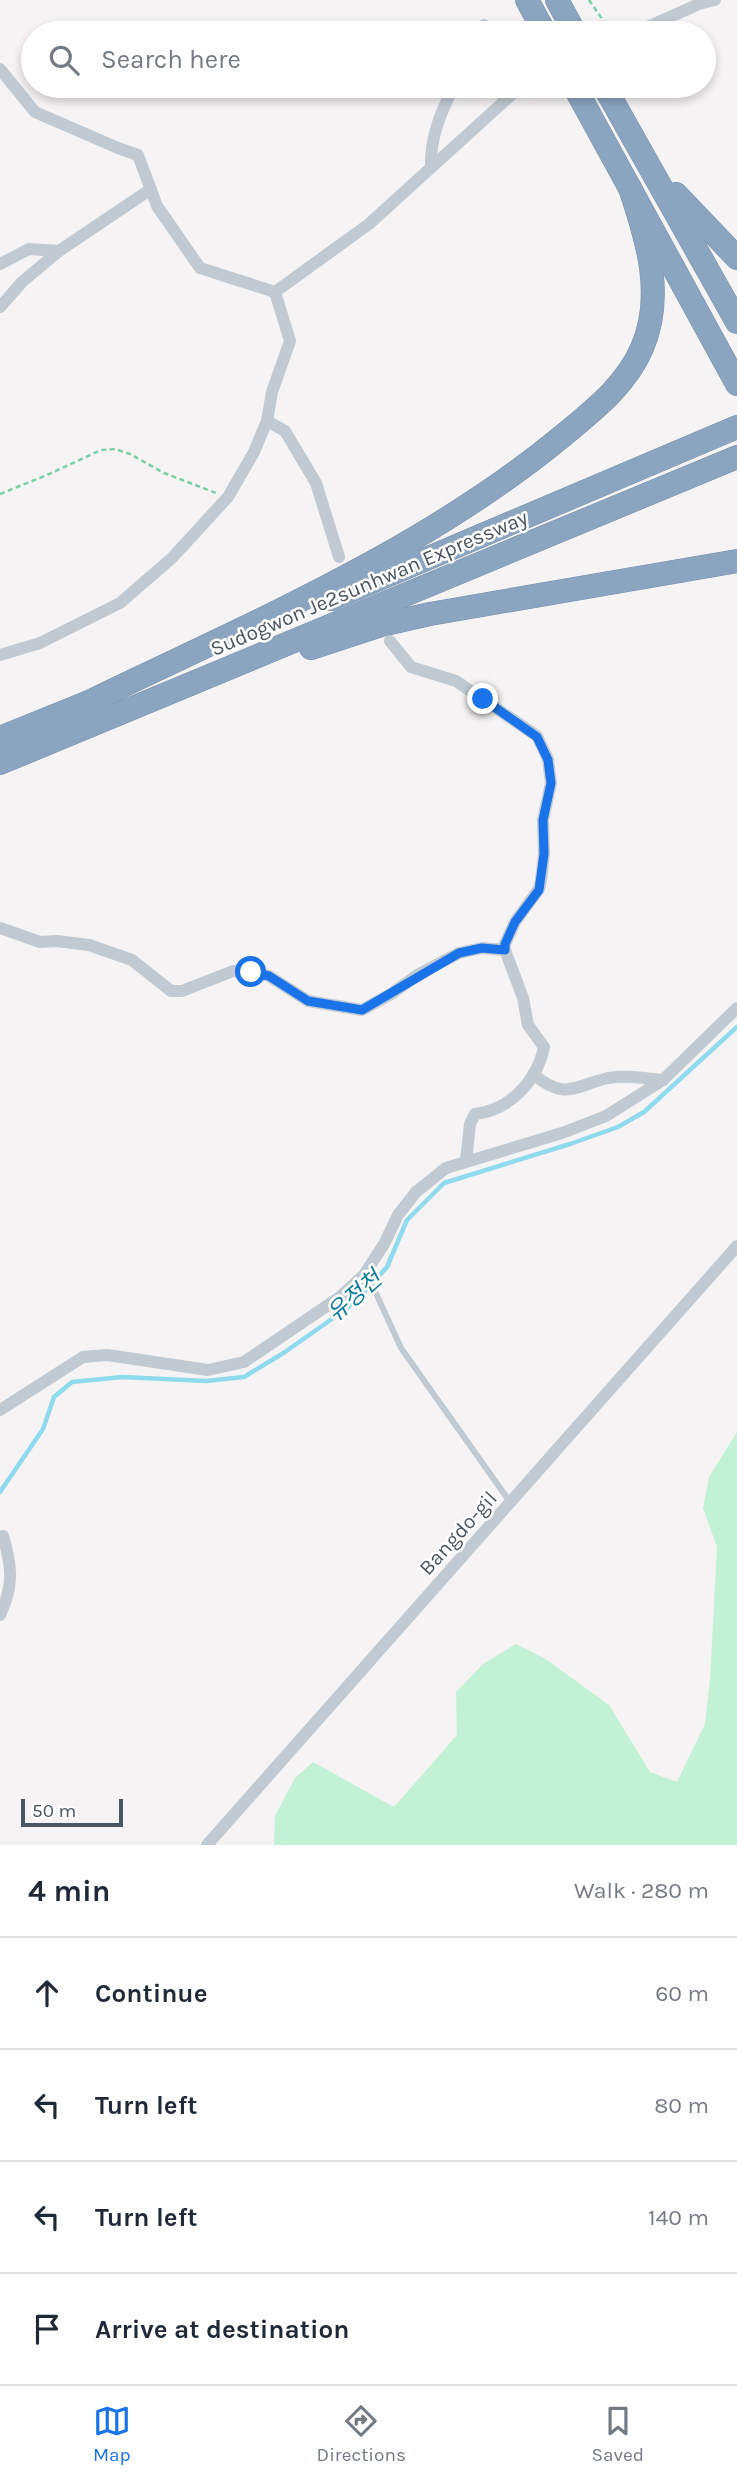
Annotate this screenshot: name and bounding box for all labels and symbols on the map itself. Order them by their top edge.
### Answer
street label: Sudogwon Je2sunhwan Expressway [207,505,531,661]
route end [467,683,498,714]
route start [235,956,266,987]
water label: 유정천 [322,1264,389,1327]
street label: Bangdo-gil [414,1486,502,1580]
scale bar [21,1796,122,1828]

